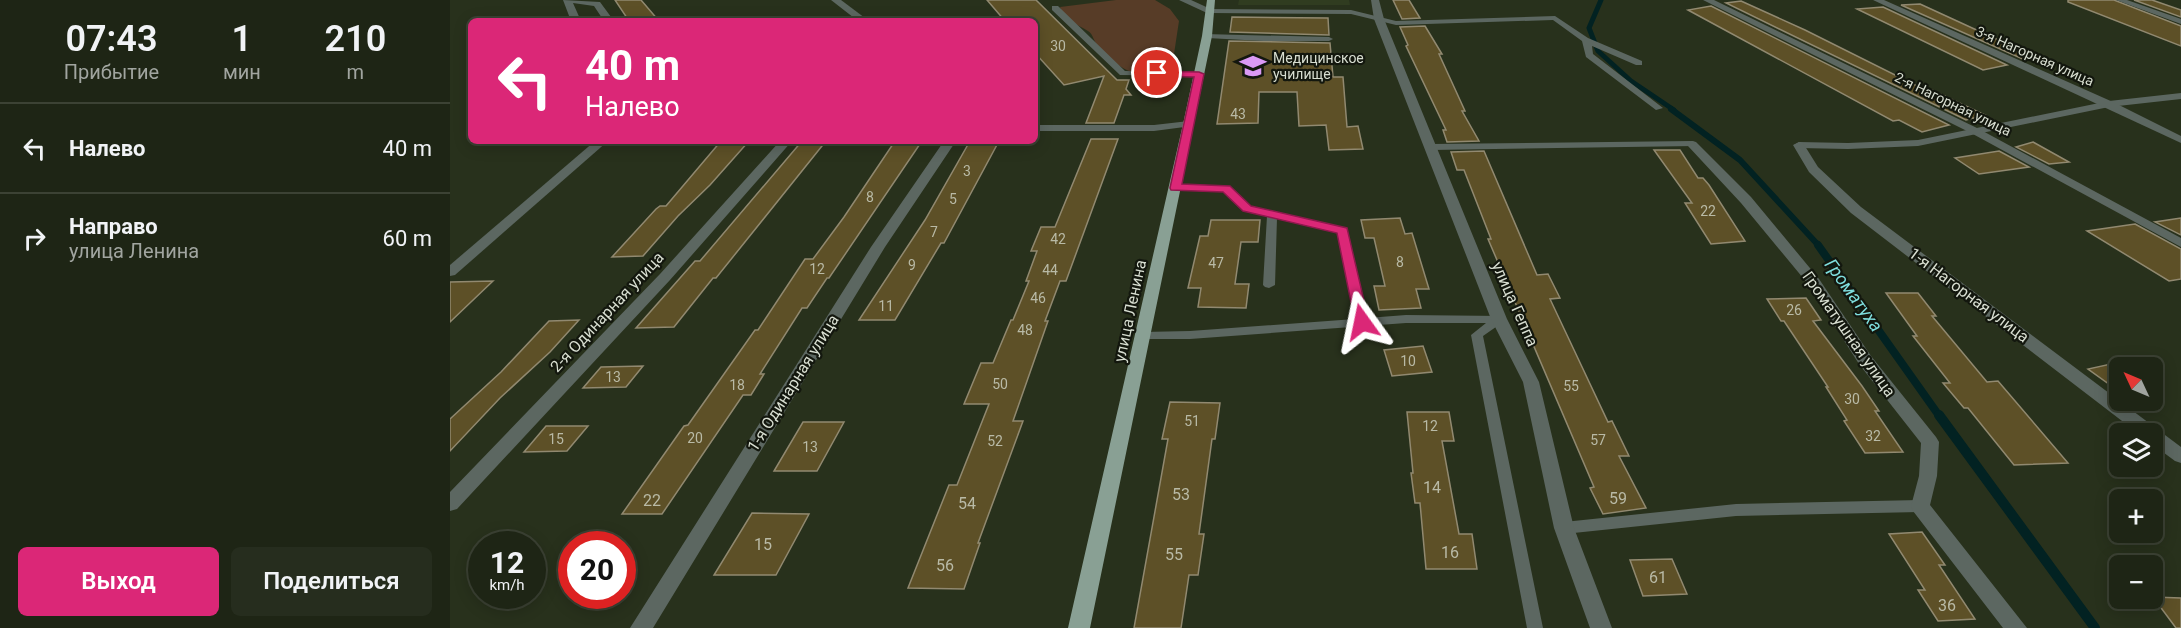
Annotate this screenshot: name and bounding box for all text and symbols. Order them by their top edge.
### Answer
text: 07:43 [65,18,157,60]
text: 1 [232,18,252,60]
text: 210 [325,18,386,60]
street label: 3-я Нагорная улица [1974,23,2096,89]
house number: 30 [1050,38,1066,54]
text: 40 m [585,41,680,90]
icon: left [486,42,564,120]
pin [1131,47,1182,98]
place label: Медицинское училище [1273,50,1364,82]
school or university icon: Медицинское училище [1238,51,1268,81]
icon: arrive [1140,56,1173,89]
text: Прибытие [64,60,159,84]
text: мин [223,60,261,84]
text: m [347,60,364,84]
street label: 2-я Нагорная улица [1892,69,2014,139]
text: Налево [585,91,680,123]
house number: 43 [1230,106,1246,122]
icon: left [18,132,51,165]
text: Налево [69,136,146,161]
text: 40 m [383,136,432,161]
house number: 3 [963,163,971,179]
house number: 8 [866,189,874,205]
house number: 5 [949,191,957,207]
house number: 22 [1700,203,1716,219]
text: Направо [69,214,158,239]
icon: right [18,222,51,255]
house number: 7 [930,224,938,240]
text: 60 m [383,226,432,251]
house number: 42 [1050,231,1066,247]
text: улица Ленина [69,239,199,263]
street label: 1-я Нагорная улица [1905,244,2033,346]
street label: 2-я Одинарная улица [546,248,668,376]
house number: 8 [1396,254,1404,270]
water label: Громатуха [1821,254,1887,336]
house number: 47 [1208,255,1224,271]
house number: 9 [908,257,916,273]
street label: улица Ленина [1110,258,1150,364]
street label: улица Геппа [1488,259,1542,349]
house number: 12 [809,261,825,277]
house number: 44 [1042,262,1058,278]
street label: Громатушная улица [1799,268,1899,400]
house number: 46 [1030,290,1046,306]
position arrow [1330,290,1394,354]
house number: 11 [878,298,894,314]
house number: 26 [1786,302,1802,318]
street label: 1-я Одинарная улица [743,311,843,455]
house number: 48 [1017,322,1033,338]
house number: 10 [1400,353,1416,369]
north arrow [2109,357,2163,411]
map controls [2109,357,2163,609]
house number: 13 [605,369,621,385]
house number: 50 [992,376,1008,392]
house number: 18 [729,377,745,393]
house number: 55 [1563,378,1579,394]
house number: 30 [1844,391,1860,407]
house number: 51 [1184,413,1200,429]
house number: 12 [1422,418,1438,434]
button: layers [2109,423,2163,477]
house number: 32 [1865,428,1881,444]
house number: 20 [687,430,703,446]
house number: 15 [548,431,564,447]
house number: 57 [1590,432,1606,448]
house number: 52 [987,433,1003,449]
house number: 13 [802,439,818,455]
house number: 14 [1423,478,1441,497]
house number: 53 [1172,485,1190,504]
house number: 59 [1609,489,1627,508]
button: + [2109,489,2163,543]
house number: 22 [643,491,661,510]
house number: 54 [958,494,976,513]
speed limit sign: 20 [558,531,636,609]
house number: 15 [754,535,772,554]
house number: 16 [1441,543,1459,562]
text: 12 [490,545,524,580]
house number: 55 [1165,545,1183,564]
button: Выход [18,547,219,616]
button: Поделиться [231,547,432,616]
button: − [2109,555,2163,609]
house number: 56 [936,556,954,575]
house number: 61 [1649,568,1667,587]
text: km/h [489,576,525,594]
house number: 36 [1938,596,1956,615]

